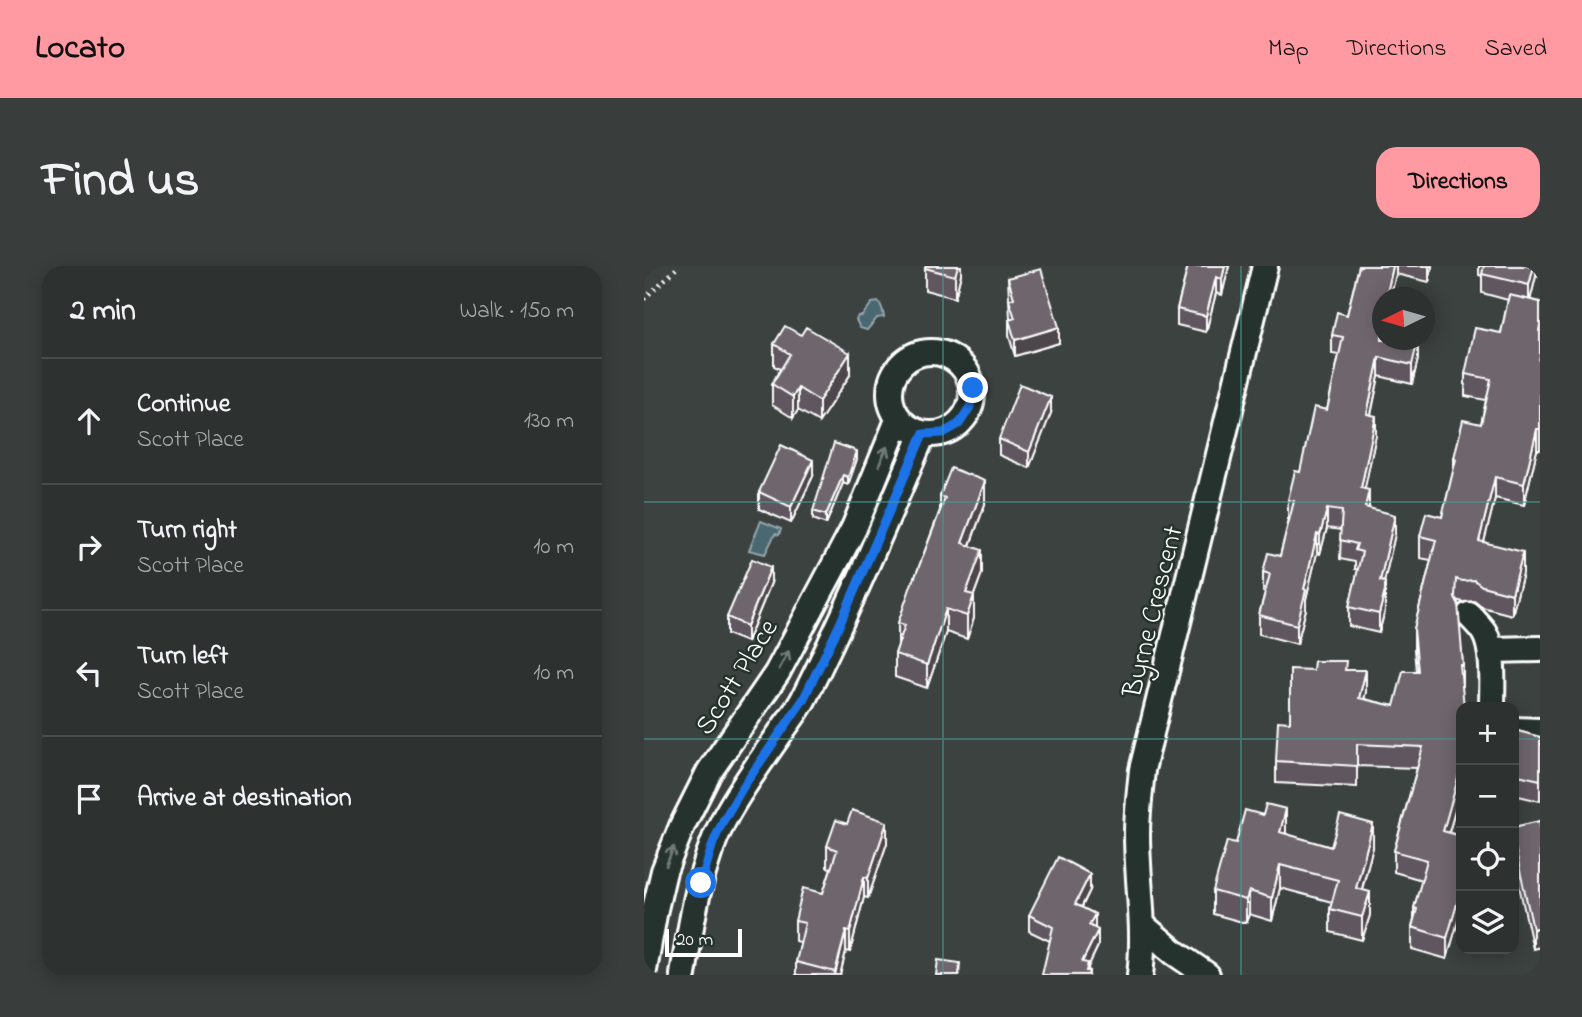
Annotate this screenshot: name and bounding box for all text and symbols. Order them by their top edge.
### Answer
text: Locato [35,25,125,73]
text: Map [1268,32,1309,67]
text: Directions [1347,32,1446,67]
text: Saved [1484,32,1547,67]
text: Find us [42,146,199,218]
button: Directions [1376,147,1540,218]
north arrow [1372,287,1435,350]
text: 2 min [70,290,136,334]
text: Walk · 150 m [459,295,574,328]
route end [957,372,988,403]
text: Continue [137,386,230,424]
icon: ahead [70,402,108,440]
text: 130 m [524,405,574,438]
text: Scott Place [137,424,244,457]
one-way arrow [877,445,890,467]
text: Turn right [137,512,237,550]
street label: Byrne Crescent [1113,522,1196,703]
icon: right [70,528,108,566]
text: 10 m [533,531,574,564]
text: Scott Place [137,550,244,583]
street label: Scott Place [686,611,790,744]
text: Turn left [137,638,228,676]
one-way arrow [778,650,791,671]
icon: left [70,654,108,692]
text: 10 m [533,657,574,690]
text: Scott Place [137,676,244,709]
map controls [1456,702,1519,954]
button: + [1456,702,1519,765]
button: − [1456,765,1519,828]
icon: arrive [70,780,108,818]
text: Arrive at destination [137,780,352,818]
button: locate [1456,828,1519,891]
one-way arrow [665,846,678,868]
route start [685,867,716,898]
button: layers [1456,891,1519,954]
scale bar [665,926,742,958]
text: 20 m [676,927,713,954]

